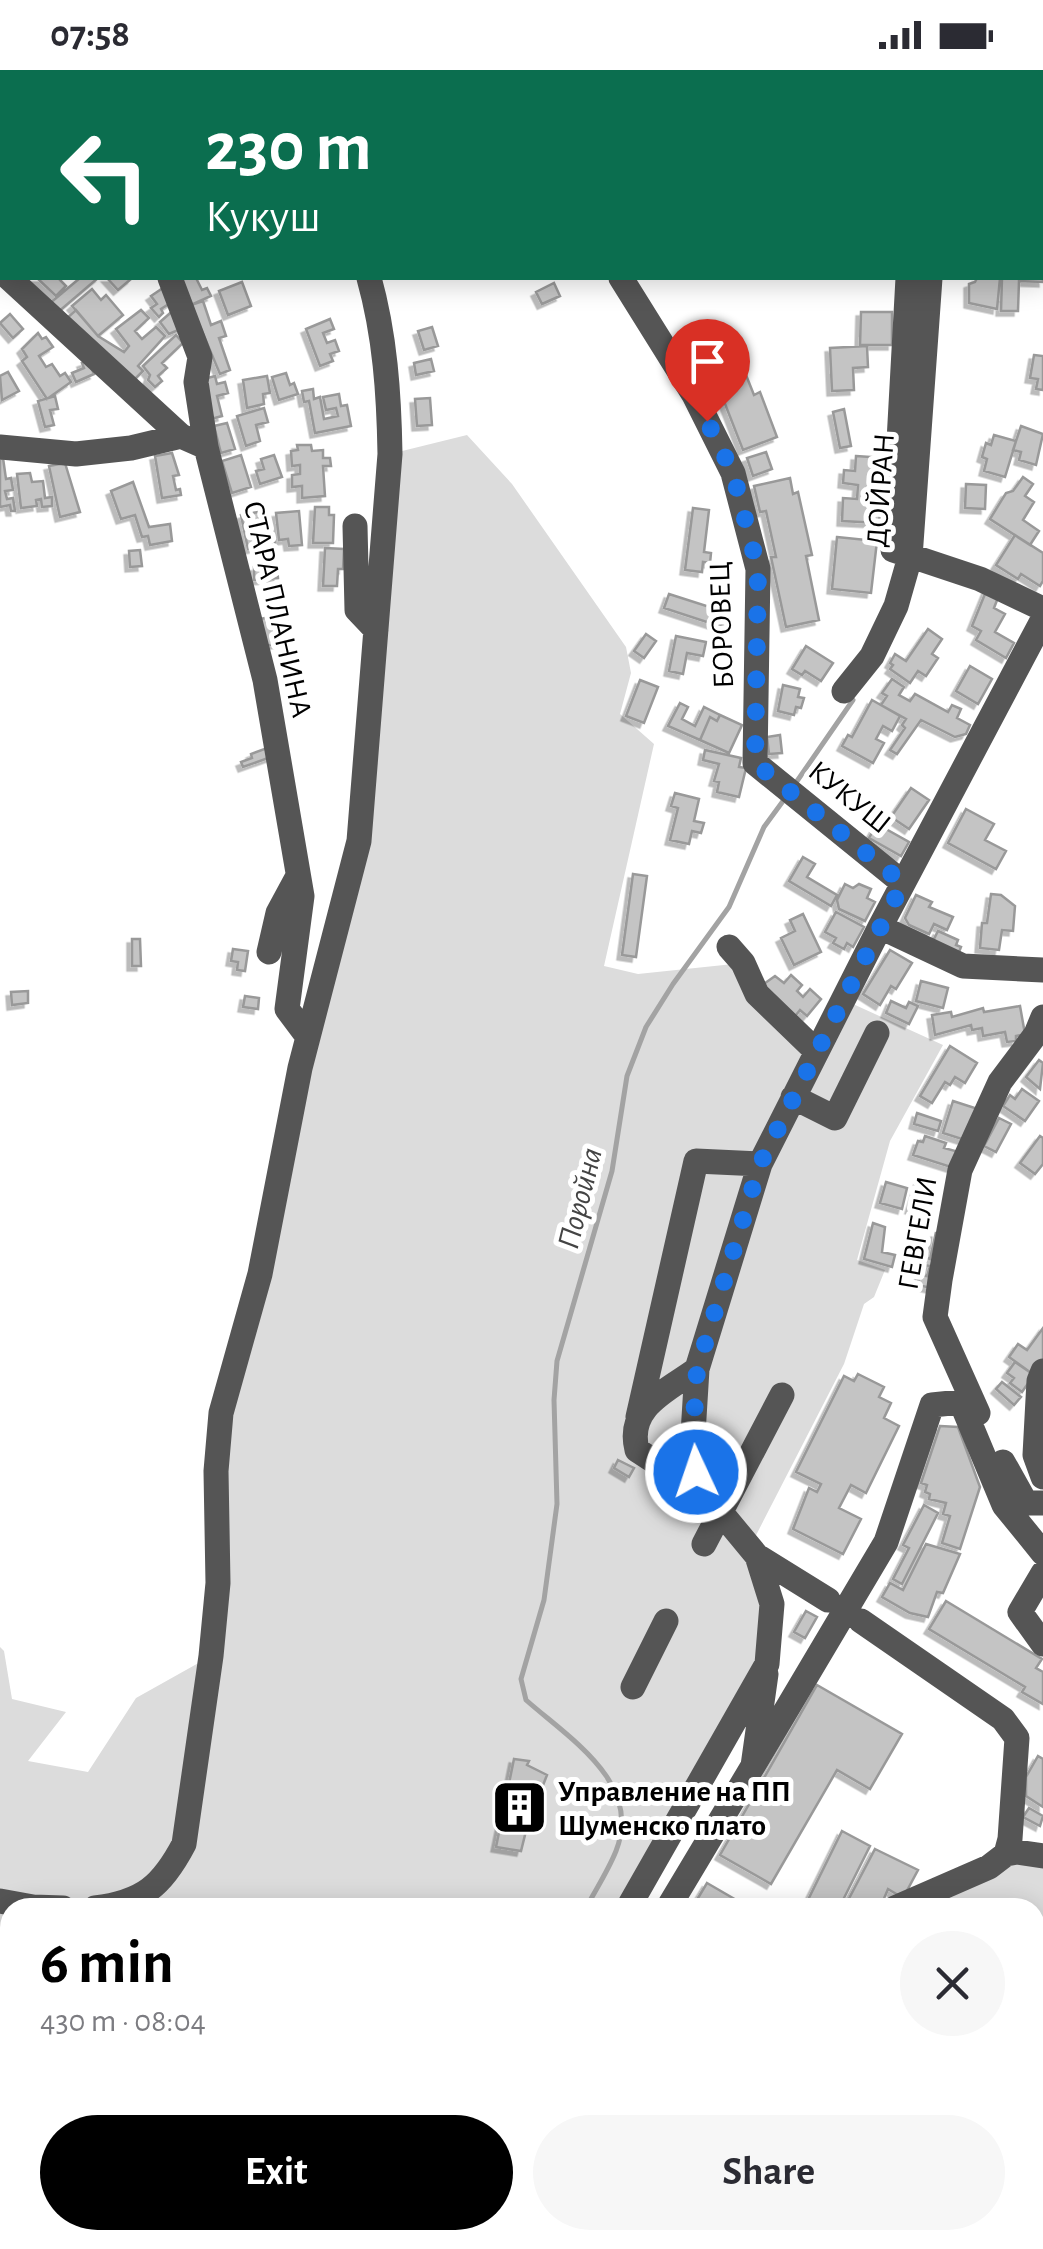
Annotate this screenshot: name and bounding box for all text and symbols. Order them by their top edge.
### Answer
text: 07:58 [50,16,130,54]
icon: left [40,110,170,240]
text: 230 m [205,113,372,183]
text: Кукуш [205,195,321,240]
pin [665,319,750,422]
icon: arrive [680,334,735,389]
street label: ДОЙРАН [861,432,900,548]
street label: СТАРА ПЛАНИНА [238,498,316,720]
street label: БОРОВЕЦ [705,561,739,689]
street label: КУКУШ [802,756,896,840]
water label: Поройна [552,1144,609,1252]
street label: ГЕВГЕЛИ [893,1174,943,1292]
position arrow [644,1420,748,1524]
place label: Управление на ПП Шуменско плато [558,1777,791,1841]
building icon: Управление на ПП Шуменско плато [489,1778,549,1838]
button: close [900,1931,1005,2036]
text: 6 min [40,1934,174,1994]
text: 430 m · 08:04 [40,2005,206,2037]
button: Exit [40,2115,513,2230]
button: Share [533,2115,1005,2230]

